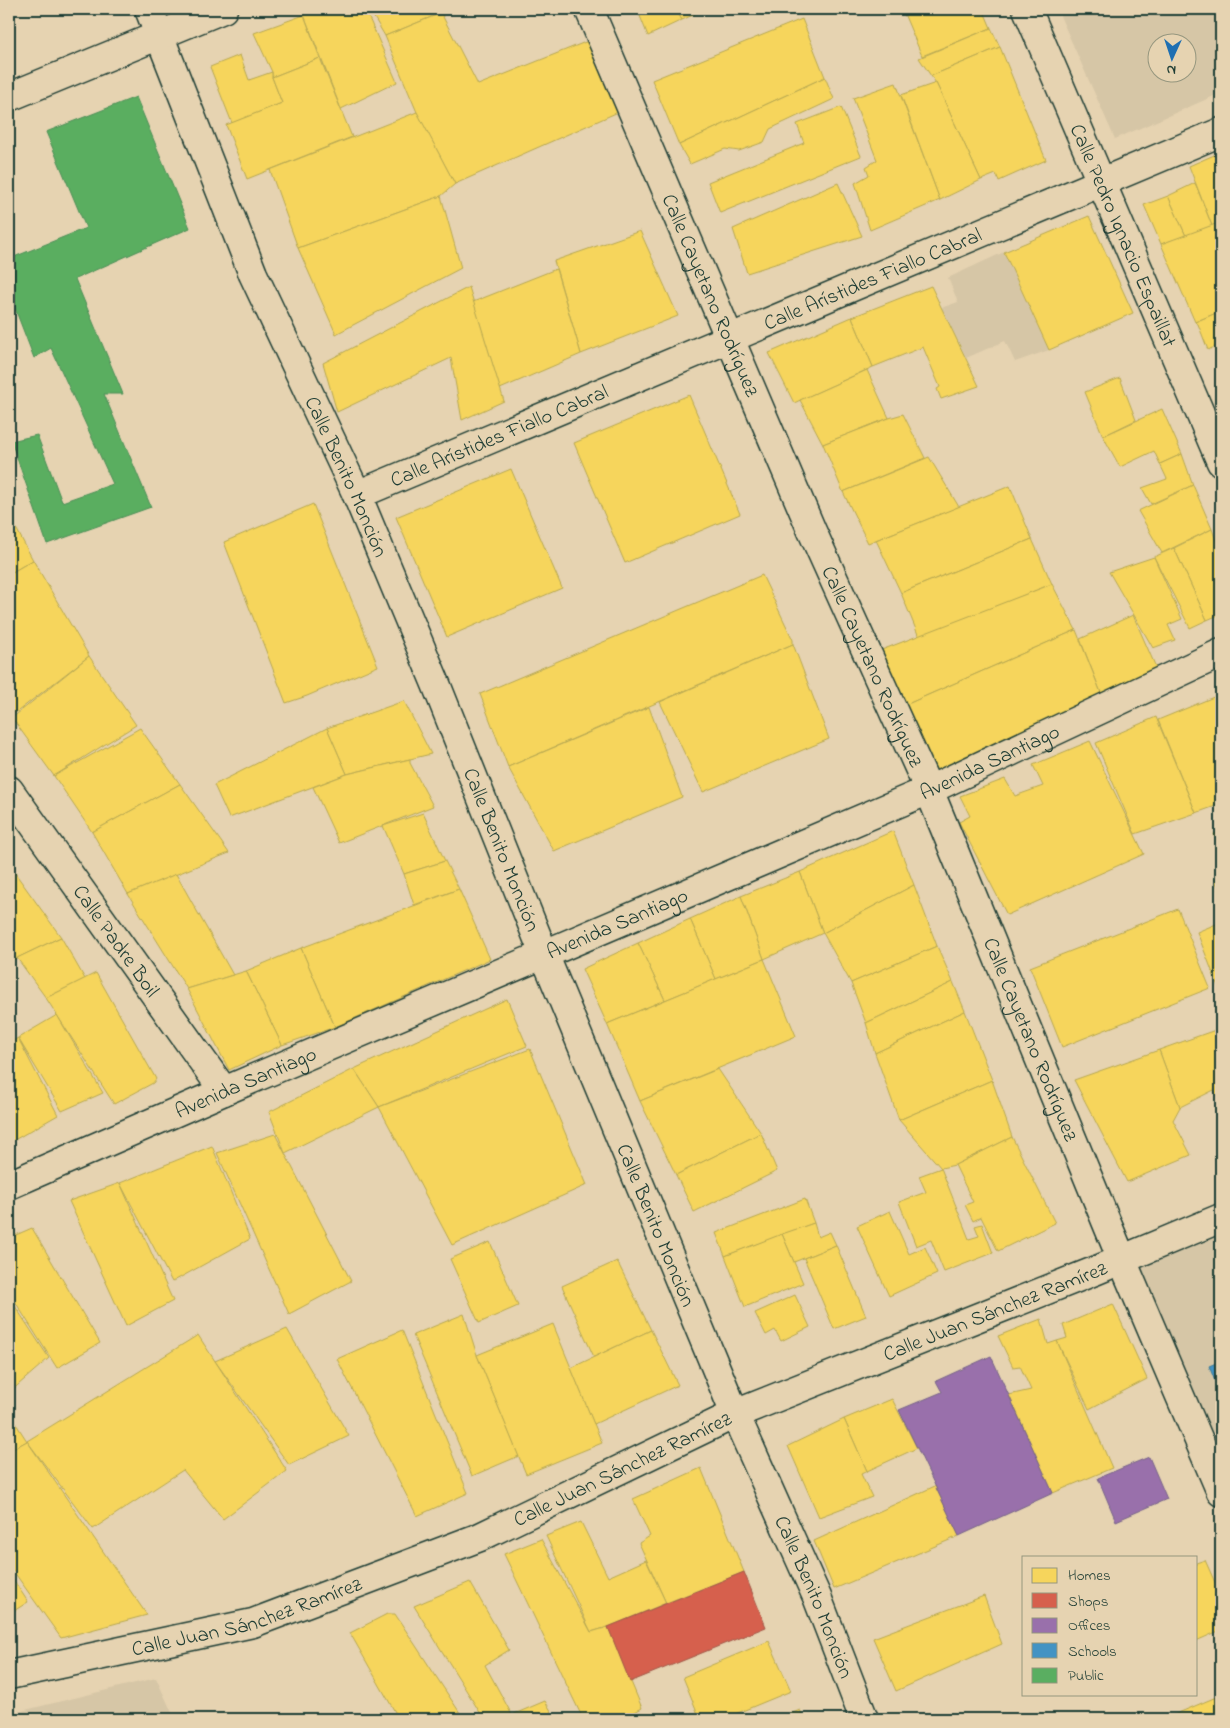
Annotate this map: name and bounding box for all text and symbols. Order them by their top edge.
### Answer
north arrow [1148,32,1198,82]
text: N [1166,59,1177,80]
street label: Calle Pedro Ignacio Espaillat [1061,120,1183,352]
street label: Calle Cayetano Rodríguez [653,190,766,402]
street label: Calle Arístides Fiallo Cabral [760,221,987,339]
street label: Calle Arístides Fiallo Cabral [386,378,613,496]
street label: Calle Benito Monción [296,392,394,563]
street label: Calle Cayetano Rodríguez [813,562,930,773]
street label: Avenida Santiago [916,718,1065,809]
street label: Calle Benito Monción [454,764,547,937]
street label: Calle Padre Boil [64,879,166,1004]
street label: Avenida Santiago [542,881,693,969]
street label: Calle Cayetano Rodríguez [974,933,1085,1146]
street label: Avenida Santiago [171,1040,322,1128]
street label: Calle Benito Monción [607,1140,702,1312]
street label: Calle Juan Sánchez Ramírez [879,1254,1113,1371]
street label: Calle Juan Sánchez Ramírez [509,1405,737,1536]
street label: Calle Benito Monción [765,1511,860,1683]
legend [1022,1556,1198,1696]
text: Homes [1068,1565,1111,1587]
street label: Calle Juan Sánchez Ramírez [129,1570,367,1665]
text: Shops [1068,1591,1108,1613]
text: Offices [1068,1615,1110,1637]
text: Schools [1068,1641,1117,1663]
text: Public [1068,1665,1104,1687]

